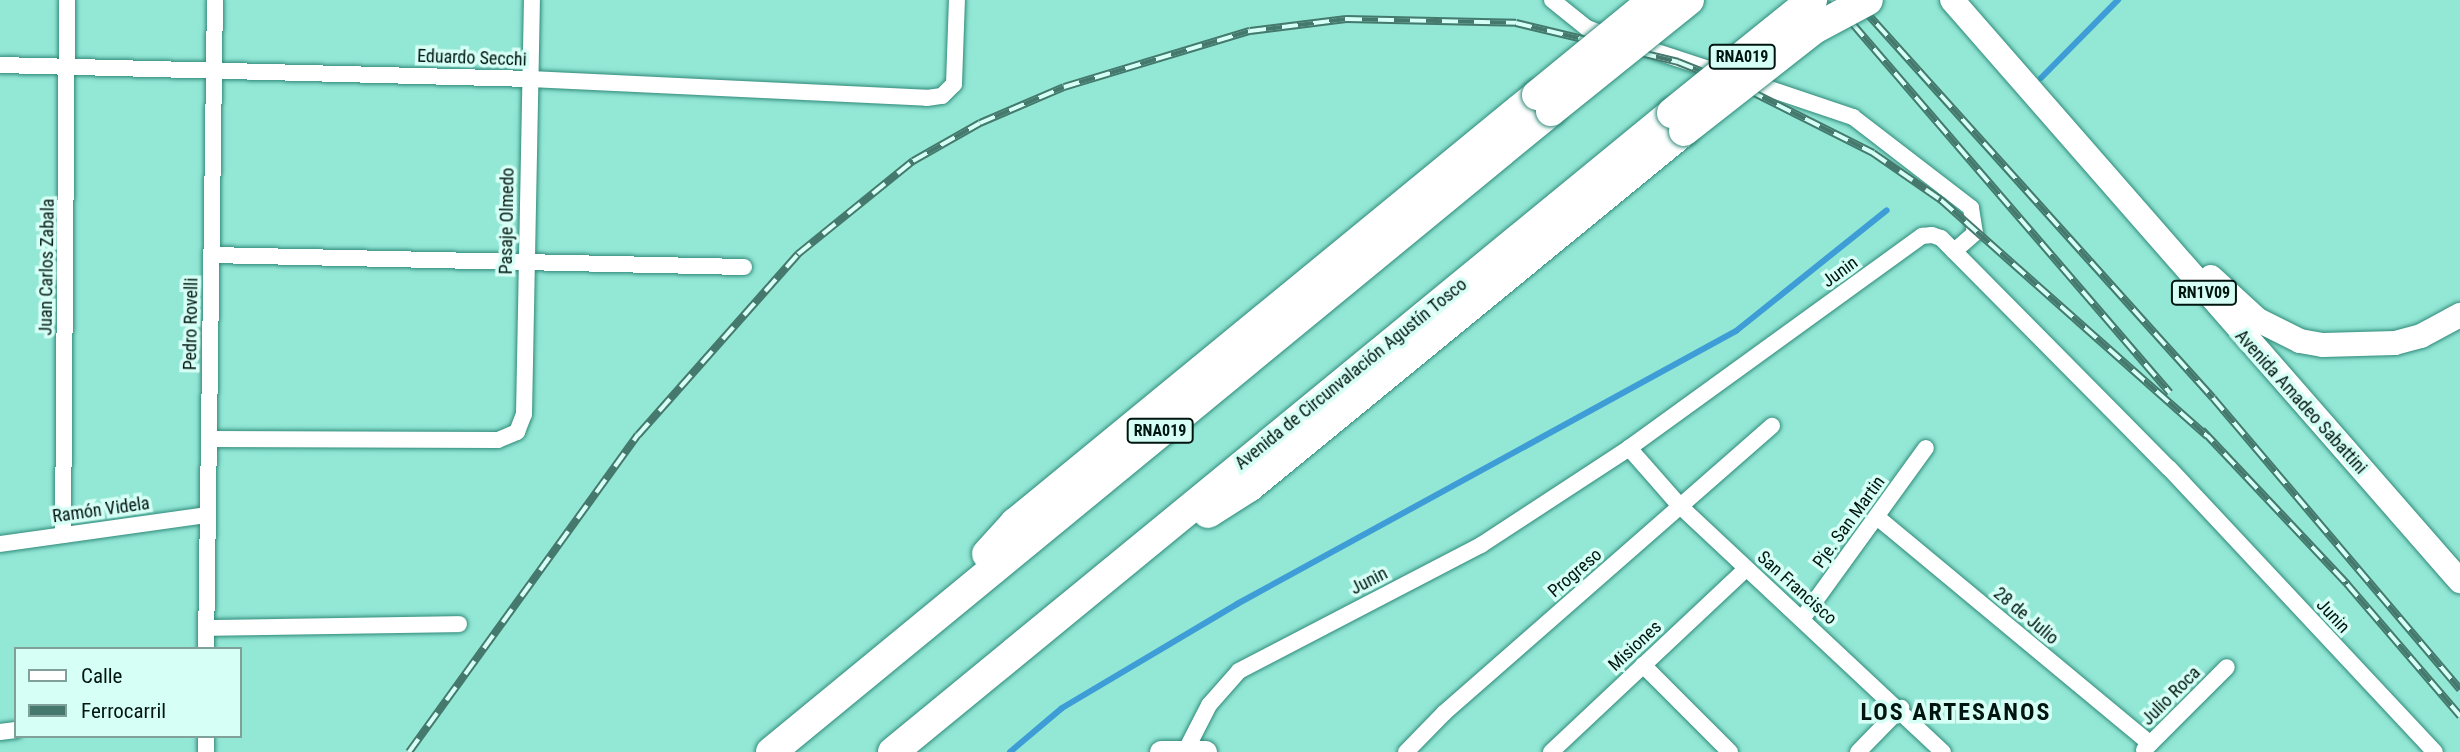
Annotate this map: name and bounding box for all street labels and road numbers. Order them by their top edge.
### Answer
road number: RNA019 [1707,44,1777,69]
street label: Eduardo Secchi [417,45,527,71]
street label: Pasaje Olmedo [495,167,519,275]
street label: Juan Carlos Zabala [35,198,59,336]
street label: Junin [1818,252,1862,292]
street label: Avenida de Circunvalación Agustín Tosco [1231,274,1471,474]
street label: Pedro Rovelli [179,278,203,370]
road number: RN1V09 [2171,280,2237,306]
street label: Avenida Amadeo Sabattini [2231,325,2371,479]
road number: RNA019 [1125,418,1195,444]
street label: Pje. San Martin [1808,472,1890,572]
street label: Ramón Videla [51,492,151,528]
street label: Progreso [1544,544,1606,602]
street label: San Francisco [1753,547,1841,629]
street label: Junin [1347,563,1391,599]
street label: 28 de Julio [1989,583,2063,649]
street label: Junin [2312,594,2354,638]
street label: Misiones [1604,616,1666,676]
street label: Julio Roca [2137,662,2205,730]

